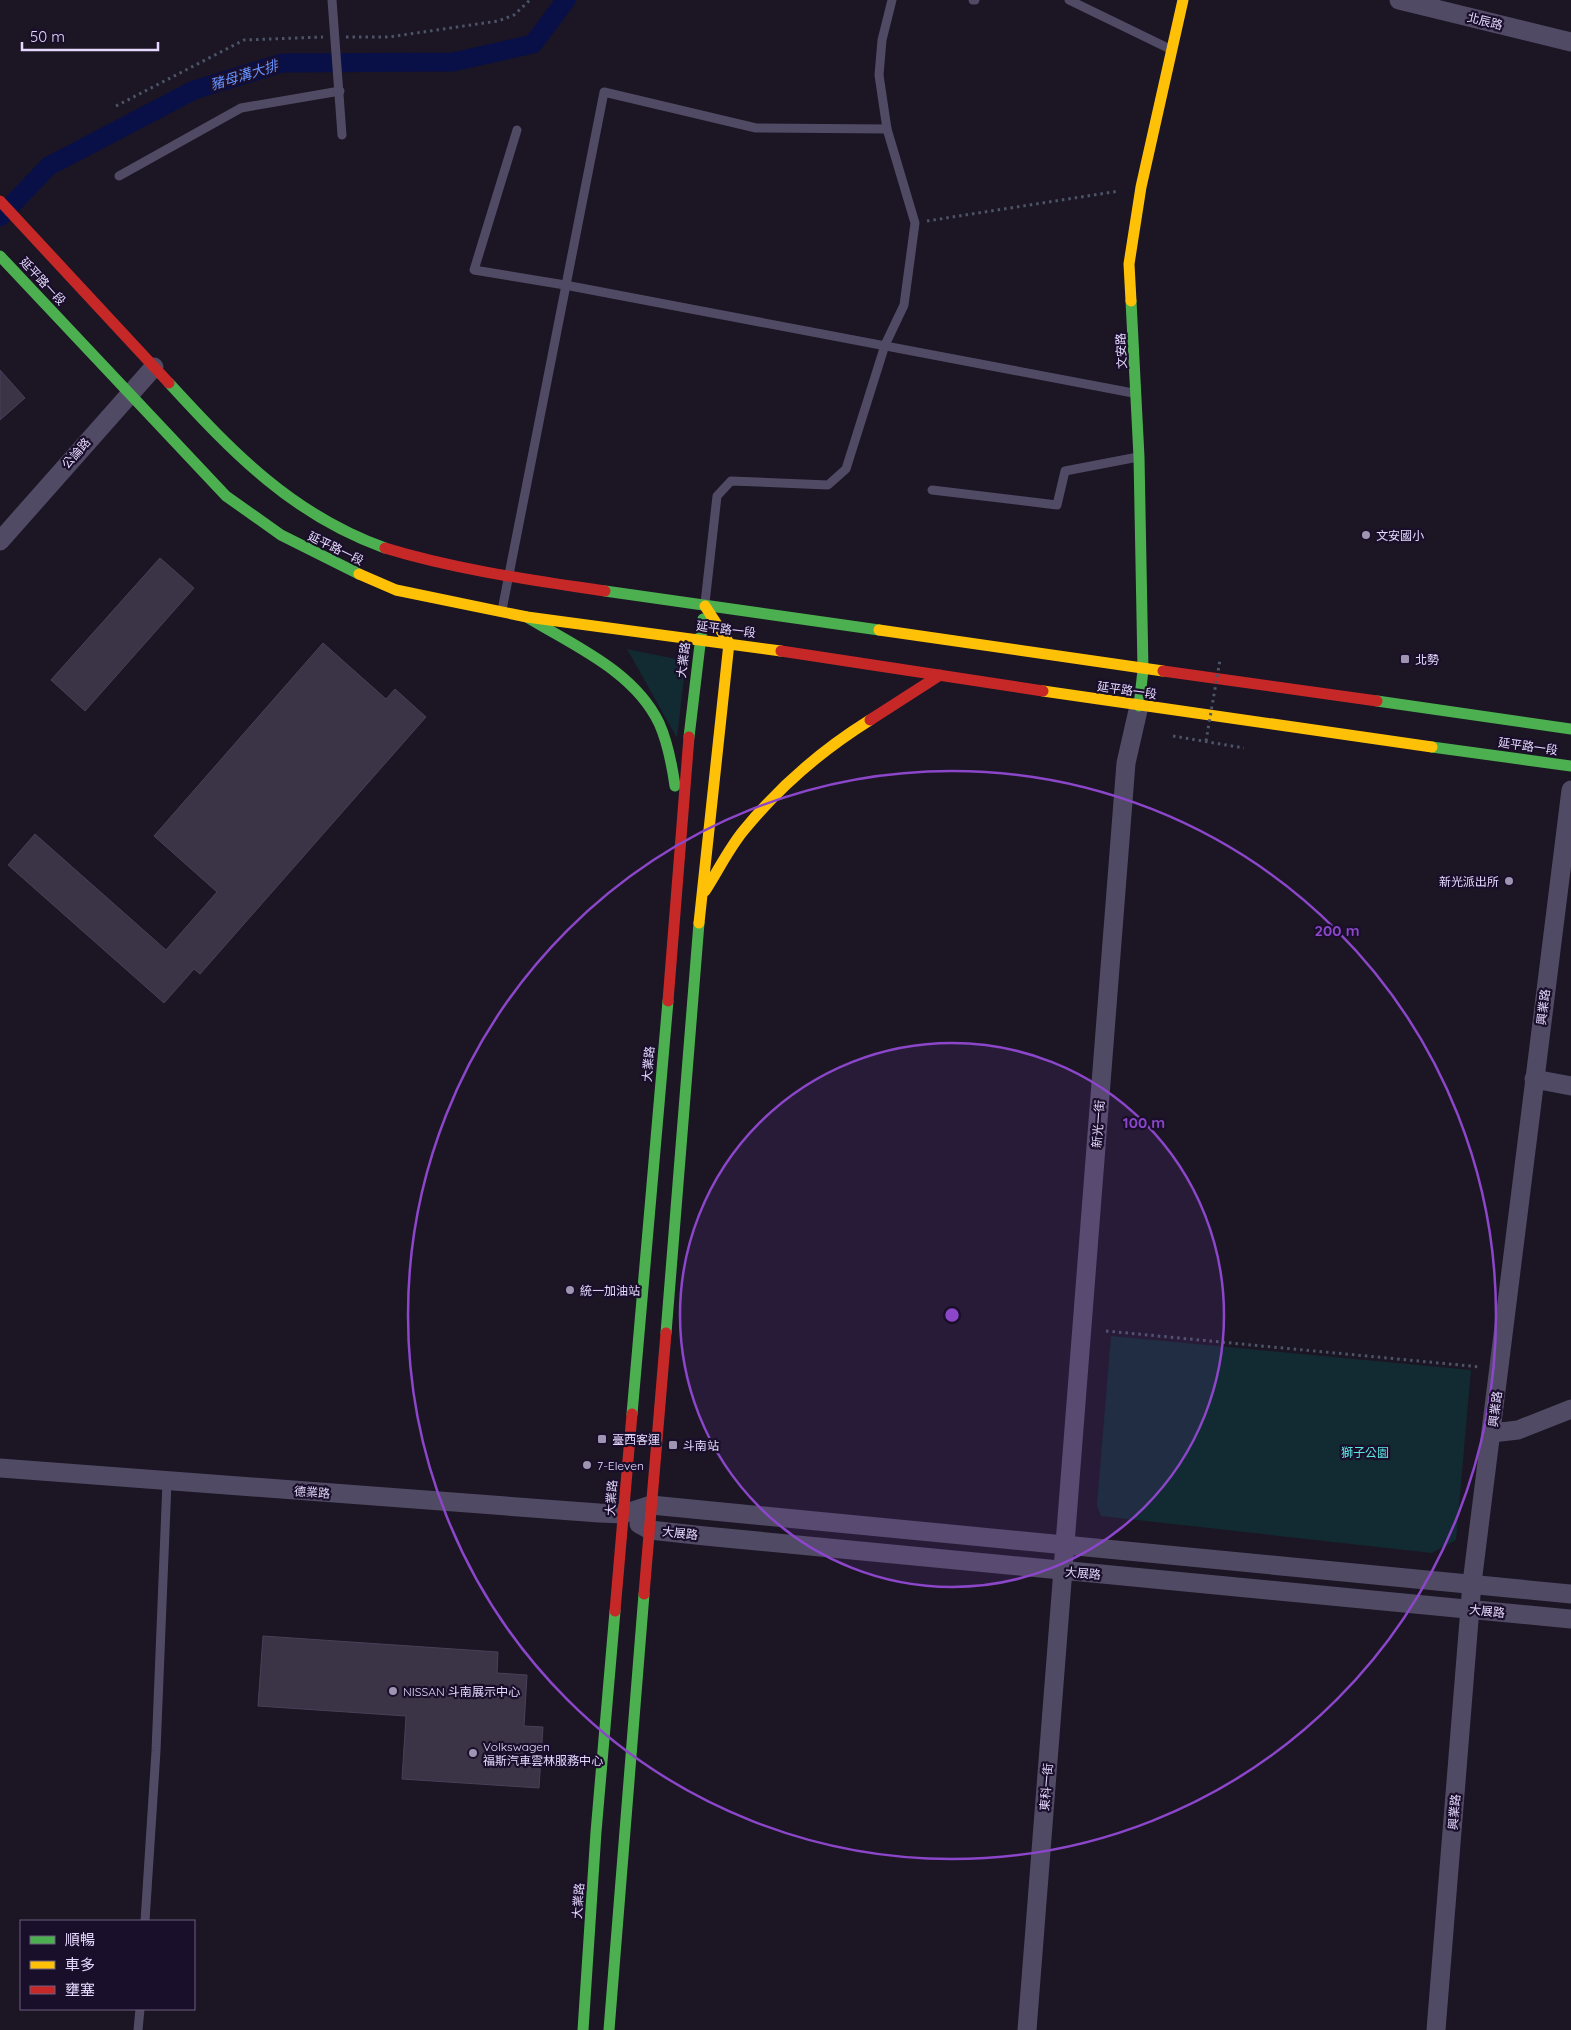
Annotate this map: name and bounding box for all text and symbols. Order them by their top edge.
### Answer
street label: 北辰路 [1466,9,1504,33]
scale bar [22,20,159,52]
text: 50 m [30,27,65,46]
water label: 豬母溝大排 [208,56,282,94]
street label: 延平路一段 [17,254,69,308]
street label: 文安路 [1113,333,1129,369]
street label: 公論路 [59,434,93,472]
street label: 延平路一段 [306,528,366,568]
place label: 文安國小 [1376,528,1424,543]
marker: 文安國小 [1360,529,1372,541]
street label: 延平路一段 [695,618,757,640]
street label: 大業路 [673,641,693,679]
place label: 北勢 [1415,652,1439,667]
marker: 北勢 [1399,653,1411,665]
street label: 延平路一段 [1096,678,1158,702]
street label: 延平路一段 [1497,734,1559,758]
place label: 新光派出所 [1439,874,1499,889]
marker: 新光派出所 [1503,875,1515,887]
text: 200 m [1315,921,1360,940]
street label: 興業路 [1533,988,1553,1026]
street label: 大業路 [639,1045,657,1083]
street label: 新光一街 [1089,1100,1107,1148]
text: 100 m [1123,1113,1165,1132]
place label: 統一加油站 [580,1283,640,1298]
marker: 統一加油站 [564,1284,576,1296]
centre of rings [943,1306,961,1324]
street label: 興業路 [1485,1390,1505,1428]
place label: 臺西客運 [612,1432,660,1447]
marker: 臺西客運 [596,1433,608,1445]
place label: 斗南站 [683,1438,719,1453]
marker: 斗南站 [667,1439,679,1451]
park label: 獅子公園 [1341,1445,1389,1460]
place label: 7-Eleven [597,1458,644,1473]
marker: 7-Eleven [581,1459,593,1471]
street label: 大業路 [602,1480,620,1516]
street label: 德業路 [294,1483,330,1501]
street label: 大展路 [661,1524,699,1542]
street label: 大展路 [1064,1564,1102,1582]
street label: 大展路 [1468,1602,1506,1620]
place label: NISSAN 斗南展示中心 [403,1684,520,1699]
marker: NISSAN 斗南展示中心 [387,1685,399,1697]
place label: Volkswagen 福斯汽車雲林服務中心 [483,1739,603,1768]
marker: Volkswagen 福斯汽車雲林服務中心 [467,1747,479,1759]
street label: 東科一街 [1036,1762,1056,1812]
street label: 興業路 [1445,1793,1463,1831]
street label: 大業路 [569,1883,587,1919]
legend [20,1920,195,2010]
text: 順暢 [65,1930,95,1949]
text: 車多 [65,1955,95,1974]
text: 壅塞 [65,1980,95,1999]

